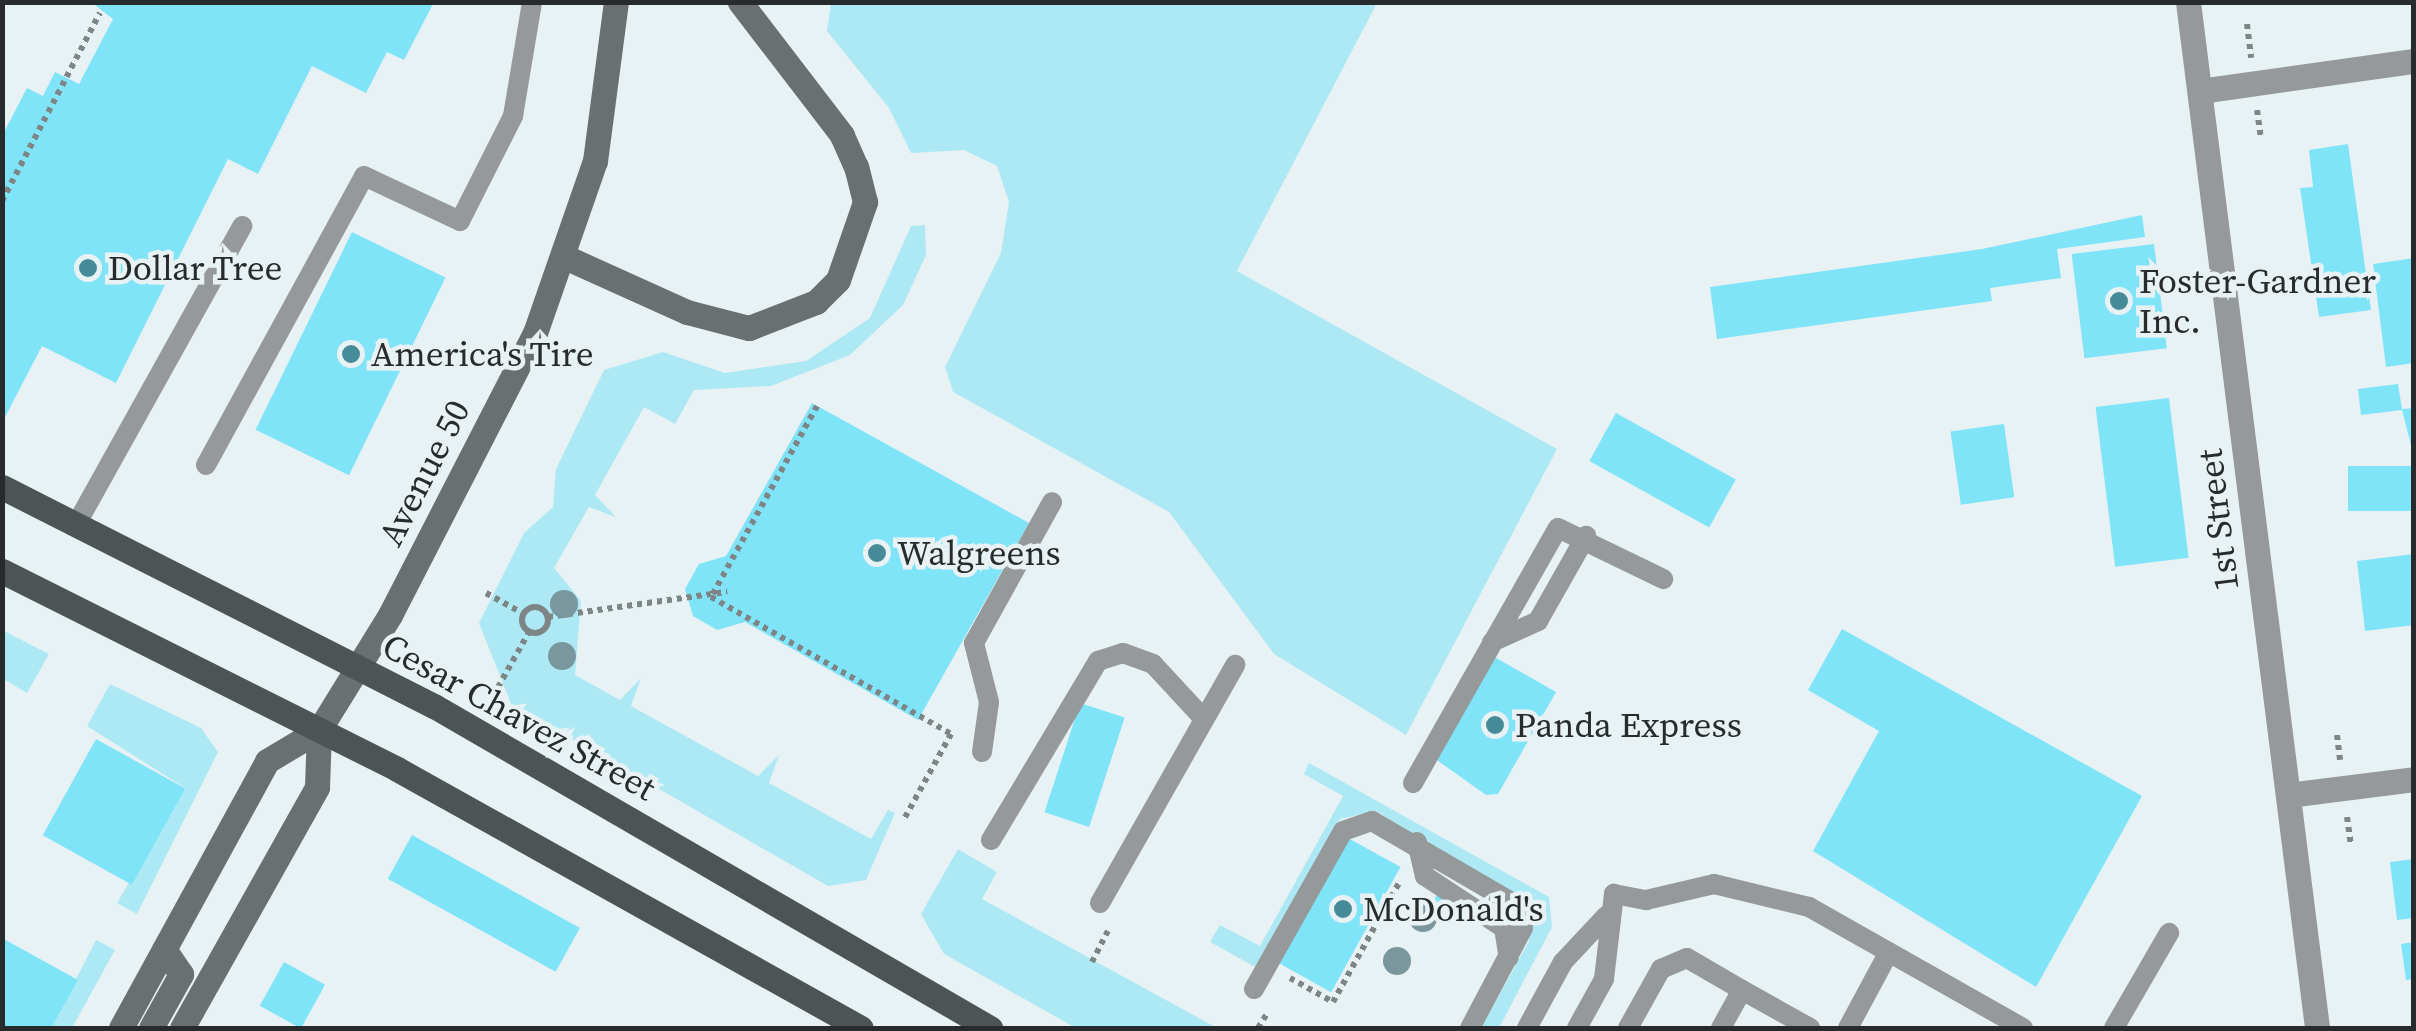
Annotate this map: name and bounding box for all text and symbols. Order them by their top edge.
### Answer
place label: Dollar Tree [108,247,283,289]
marker: Dollar Tree [77,257,99,279]
place label: Foster-Gardner Inc. [2139,260,2376,342]
marker: Foster-Gardner Inc. [2108,290,2130,312]
place label: America's Tire [371,333,594,375]
marker: America's Tire [340,343,362,365]
street label: Avenue 50 [369,393,479,553]
street label: 1st Street [2188,447,2248,593]
place label: Walgreens [897,532,1061,574]
marker: Walgreens [866,542,888,564]
street label: Cesar Chavez Street [375,625,663,809]
place label: Panda Express [1515,704,1742,746]
marker: Panda Express [1484,714,1506,736]
place label: McDonald's [1363,888,1544,930]
marker: McDonald's [1332,898,1354,920]

